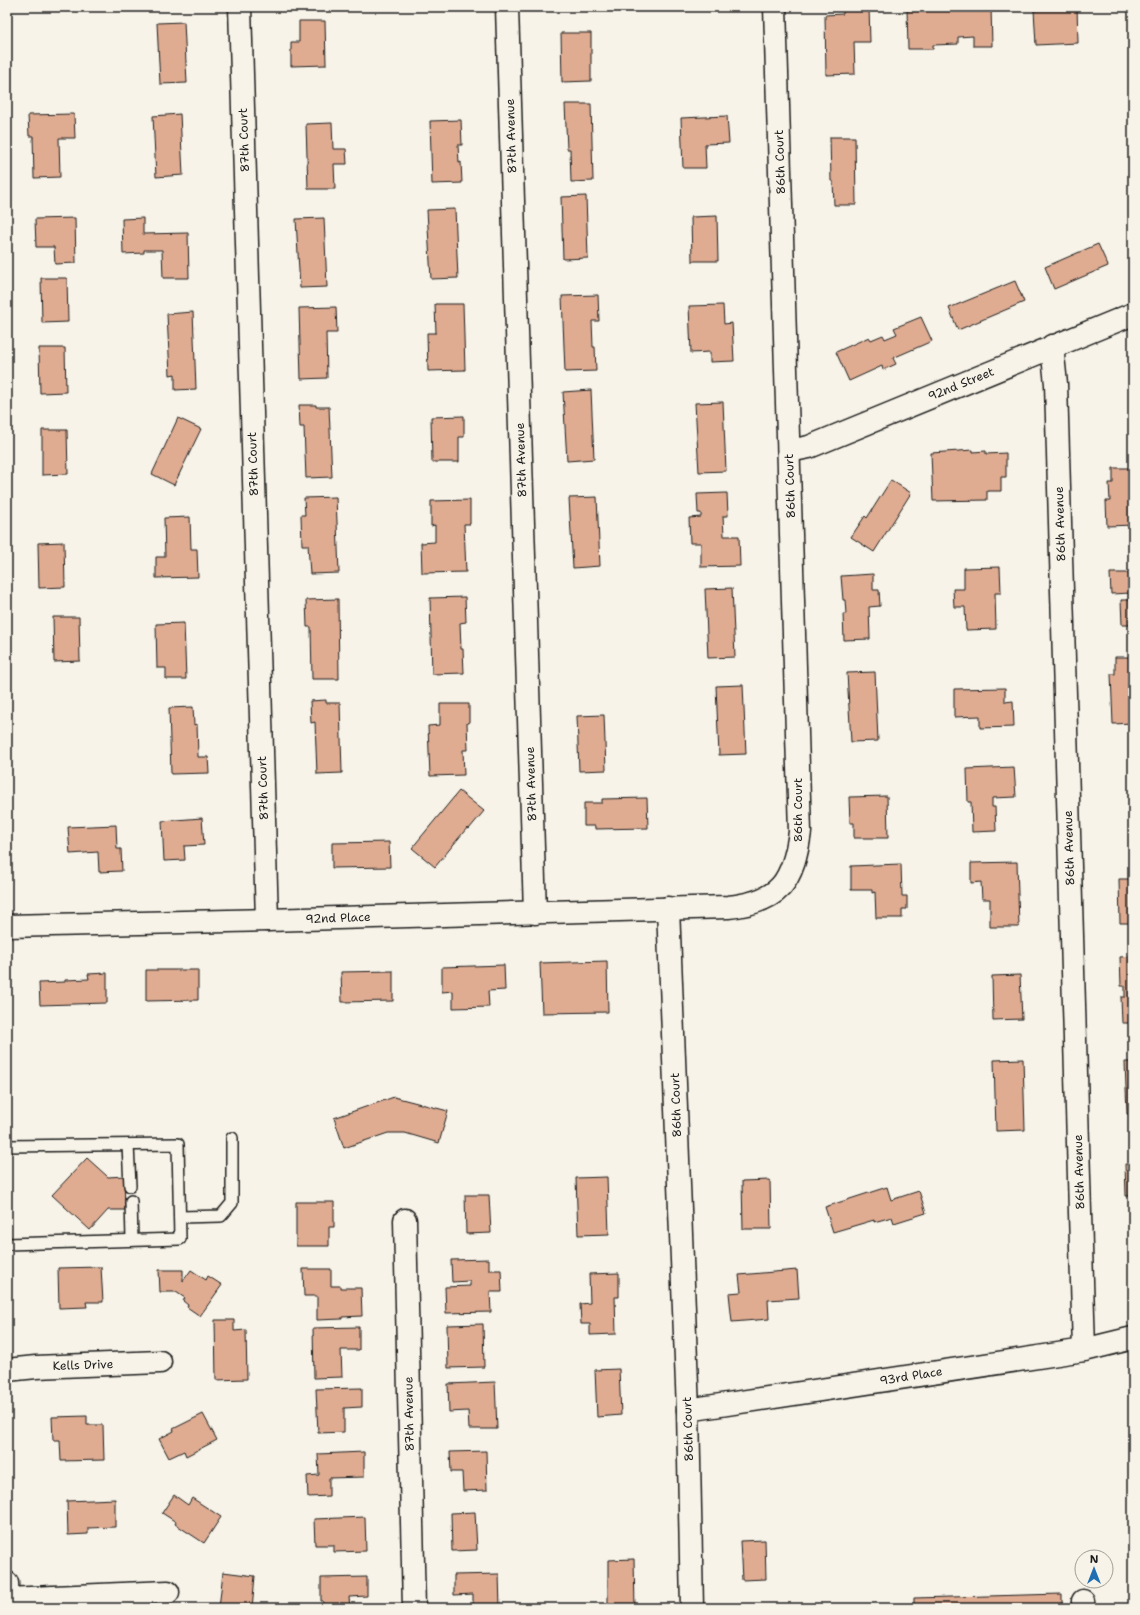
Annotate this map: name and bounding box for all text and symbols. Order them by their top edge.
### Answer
street label: 87th Avenue [502,98,520,174]
street label: 87th Court [235,108,253,172]
street label: 86th Court [771,129,789,195]
street label: 92nd Street [926,363,996,405]
street label: 87th Avenue [512,422,530,498]
street label: 87th Court [244,432,262,496]
street label: 86th Court [781,453,799,519]
street label: 86th Avenue [1051,486,1069,562]
street label: 87th Avenue [522,746,540,822]
street label: 87th Court [254,756,272,820]
street label: 86th Court [790,778,806,842]
street label: 86th Avenue [1060,810,1078,886]
street label: 92nd Place [305,909,371,927]
street label: 86th Court [667,1072,685,1138]
street label: 86th Avenue [1070,1134,1088,1210]
street label: Kells Drive [52,1356,114,1374]
street label: 93rd Place [878,1363,944,1389]
street label: 87th Avenue [400,1376,418,1452]
street label: 86th Court [679,1396,697,1462]
north arrow [1074,1549,1114,1589]
text: N [1090,1552,1099,1567]

